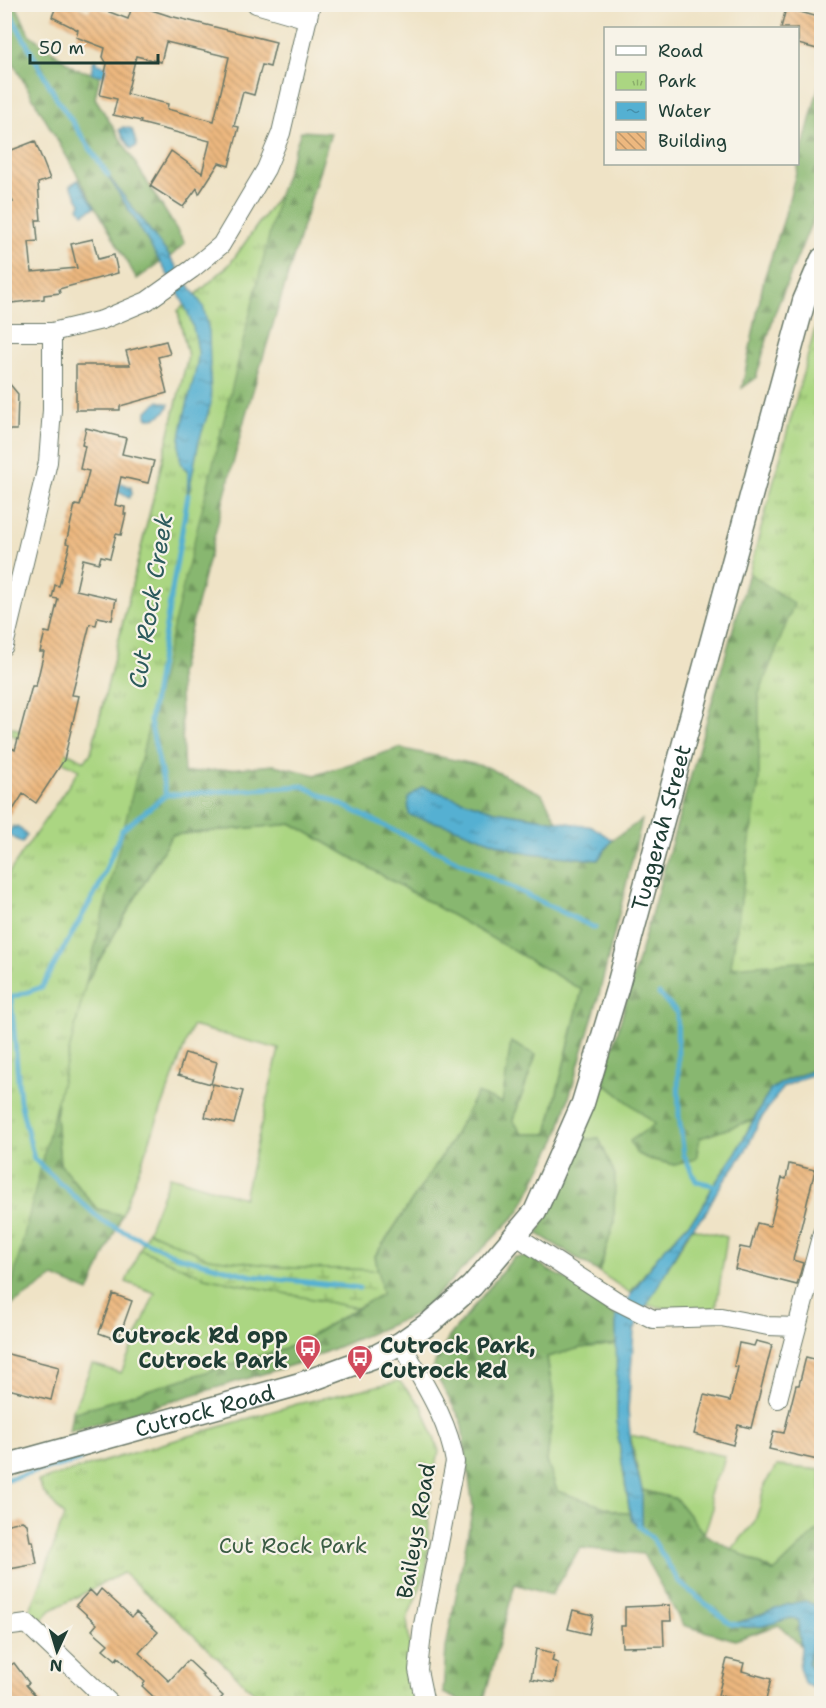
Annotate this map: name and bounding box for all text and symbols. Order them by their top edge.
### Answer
scale bar [30,27,158,65]
legend [604,27,799,165]
text: 50 m [39,36,84,60]
text: Road [658,39,703,63]
text: Park [658,69,697,93]
text: Water [658,99,711,123]
text: Building [658,129,727,153]
water label: Cut Rock Creek [121,511,181,691]
street label: Tuggerah Street [624,741,697,914]
place label: Cutrock Rd opp Cutrock Park [112,1321,288,1375]
place label: Cutrock Park, Cutrock Rd [380,1331,536,1385]
bus stop icon: Cutrock Rd opp Cutrock Park [293,1333,323,1371]
bus stop icon: Cutrock Park, Cutrock Rd [345,1343,375,1381]
street label: Cutrock Road [131,1377,278,1444]
street label: Baileys Road [390,1461,442,1601]
park label: Cut Rock Park [219,1531,367,1560]
north arrow [27,1621,87,1681]
text: N [49,1655,63,1676]

